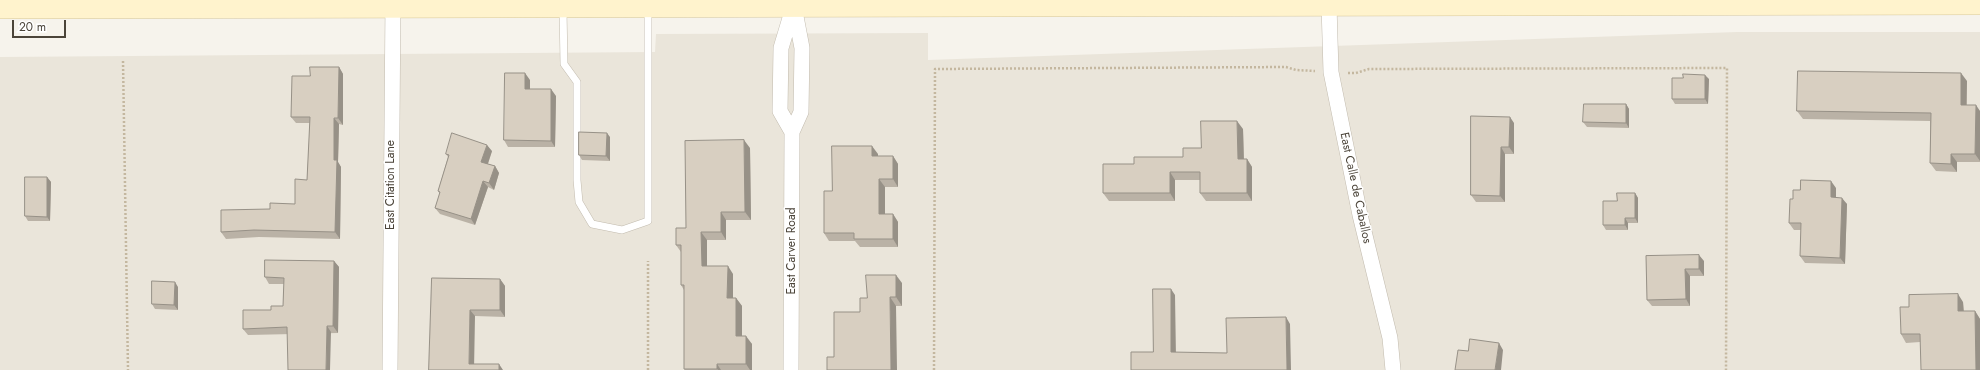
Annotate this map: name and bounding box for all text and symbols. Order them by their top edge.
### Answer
scale bar [14,12,68,38]
text: 20 m [19,18,46,36]
street label: East Calle de Caballos [1336,131,1374,245]
street label: East Citation Lane [384,140,398,230]
street label: East Carver Road [785,207,799,295]

